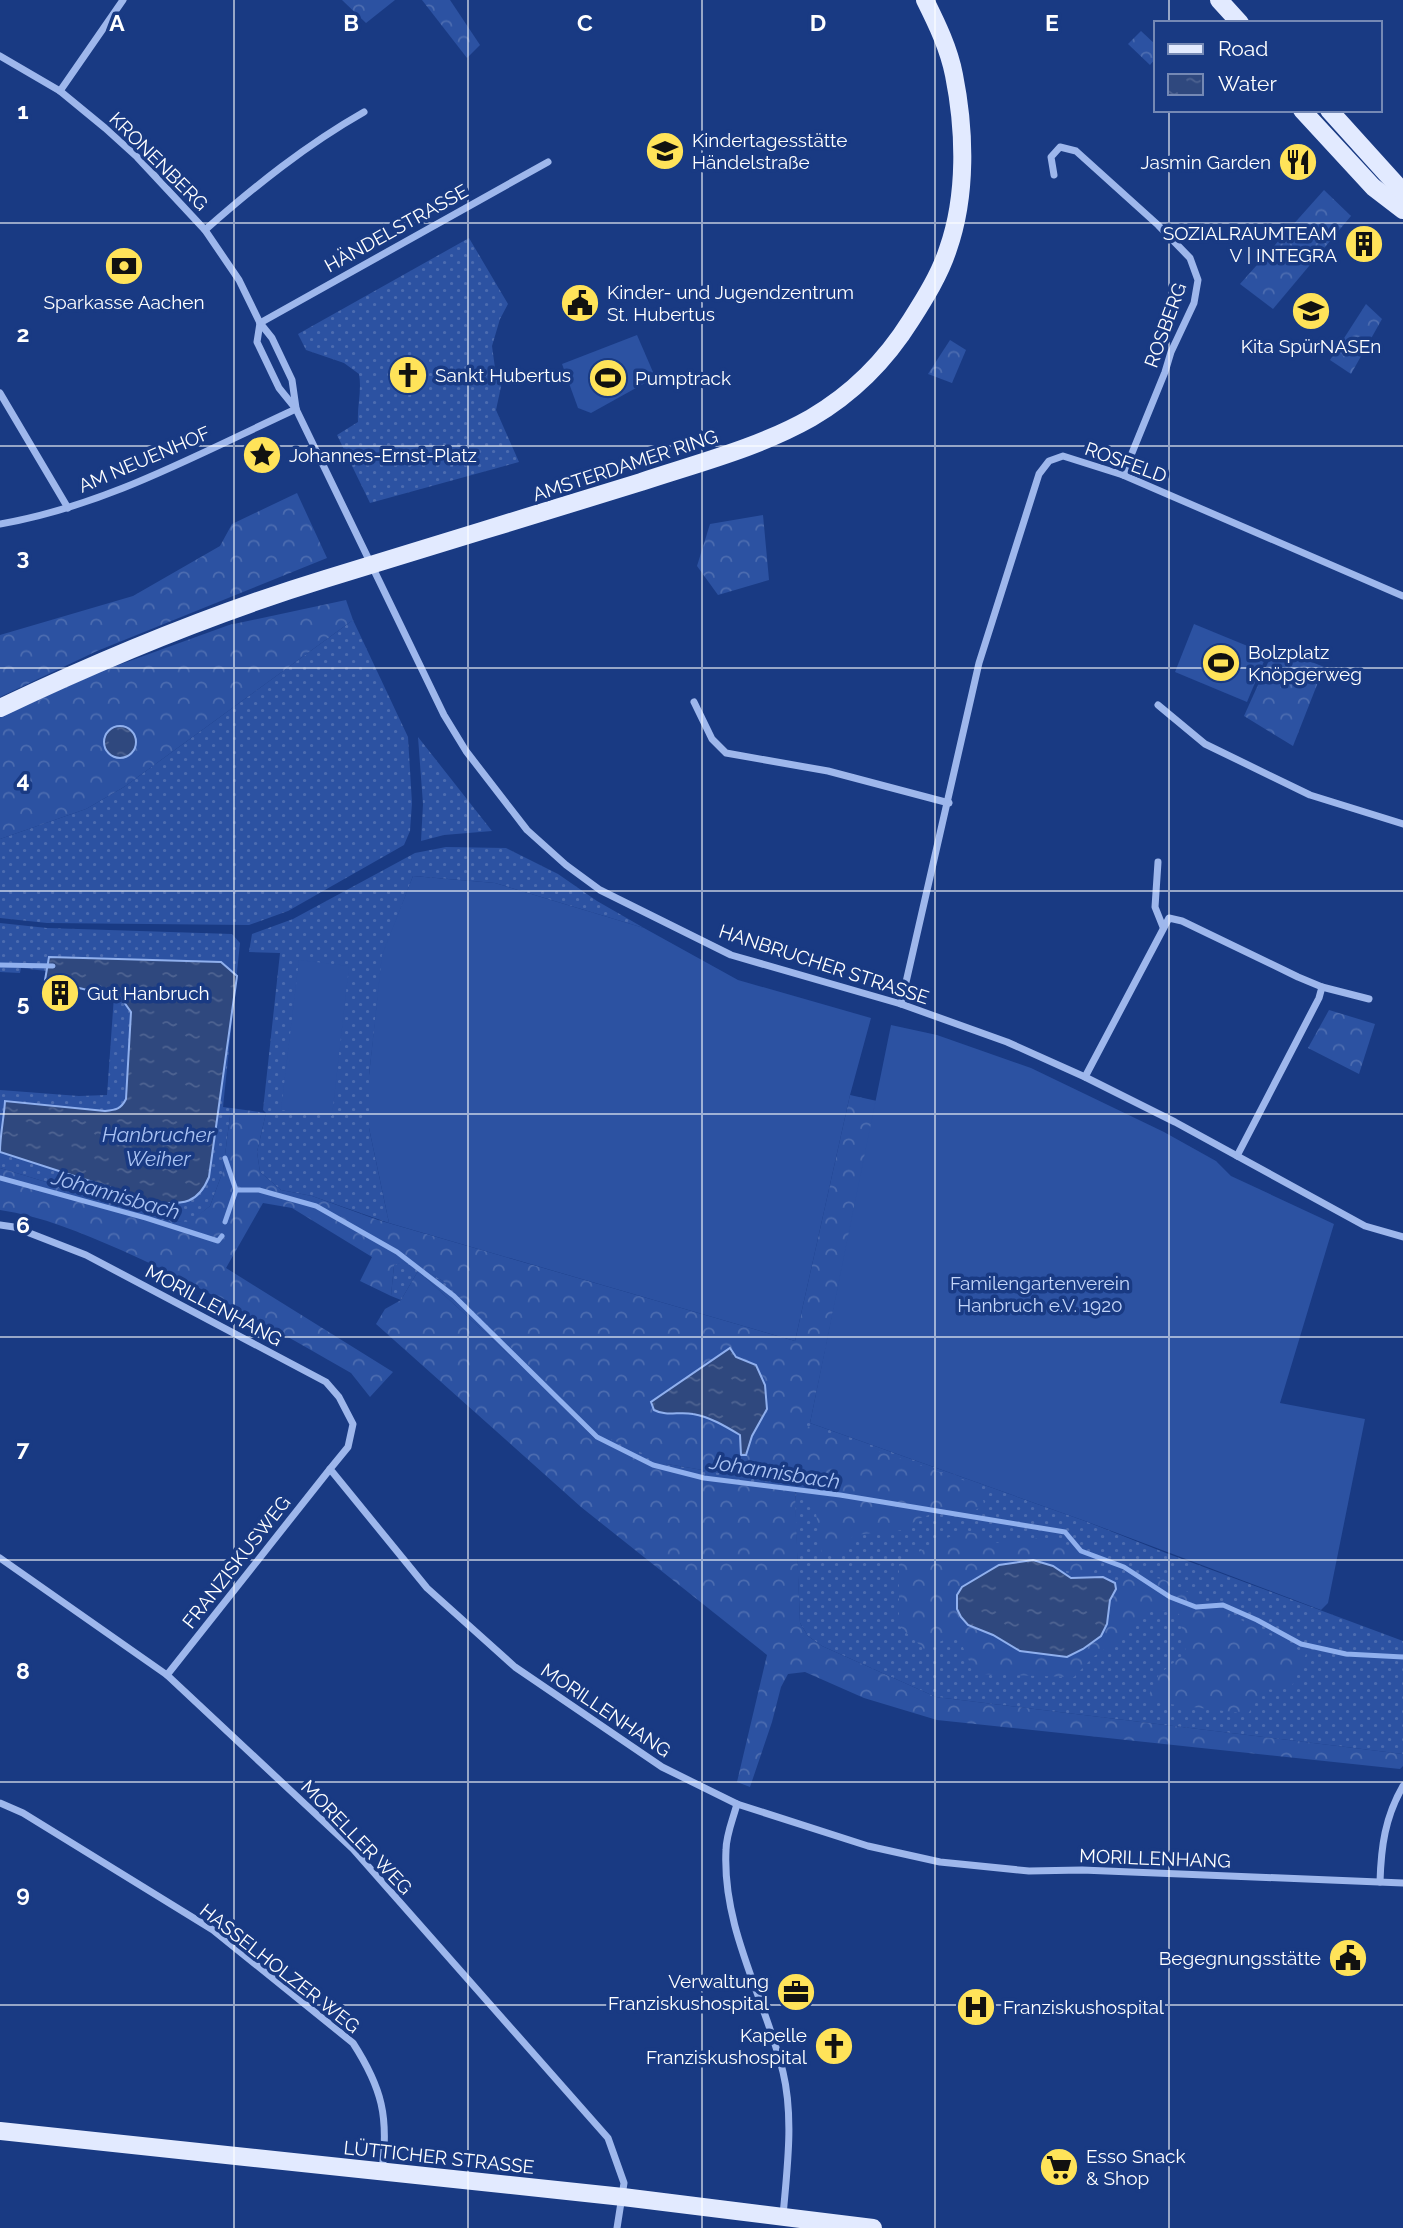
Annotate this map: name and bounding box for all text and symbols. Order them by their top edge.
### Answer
text: A [109,9,125,36]
text: B [343,9,359,36]
text: C [577,9,593,36]
text: D [810,9,826,36]
text: E [1045,9,1059,36]
legend [1154,21,1382,112]
text: Road [1218,36,1268,61]
text: Water [1218,71,1277,96]
text: 1 [17,97,29,124]
street label: KRONENBERG [105,107,213,215]
place label: Kindertagesstätte Händelstraße [692,129,847,173]
school or university icon: Kindertagesstätte Händelstraße [644,130,686,172]
restaurant icon: Jasmin Garden [1277,141,1319,183]
place label: Jasmin Garden [1141,151,1271,173]
street label: HÄNDELSTRASSE [320,179,472,277]
place label: SOZIALRAUMTEAM V | INTEGRA [1163,222,1337,266]
building icon: SOZIALRAUMTEAM V | INTEGRA [1343,223,1385,265]
bank icon: Sparkasse Aachen [103,245,145,287]
street label: ROSBERG [1140,280,1190,370]
place label: Kinder- und Jugendzentrum St. Hubertus [607,281,854,325]
public building icon: Kinder- und Jugendzentrum St. Hubertus [559,282,601,324]
school or university icon: Kita SpürNASEn [1290,290,1332,332]
place label: Sparkasse Aachen [43,291,205,313]
text: 2 [17,320,29,347]
place label: Kita SpürNASEn [1241,335,1381,357]
church icon: Sankt Hubertus [387,354,429,396]
sports icon: Pumptrack [587,357,629,399]
place label: Sankt Hubertus [435,364,571,386]
place label: Pumptrack [635,367,731,389]
street label: AM NEUENHOF [75,421,213,497]
street label: AMSTERDAMER RING [530,425,720,505]
place icon: Johannes-Ernst-Platz [241,434,283,476]
street label: ROSFELD [1082,437,1170,487]
place label: Johannes-Ernst-Platz [289,444,477,466]
text: 3 [17,543,29,570]
place label: Bolzplatz Knöpgerweg [1248,641,1362,685]
sports icon: Bolzplatz Knöpgerweg [1200,642,1242,684]
text: 4 [16,766,30,793]
street label: HANBRUCHER STRASSE [716,920,932,1008]
building icon: Gut Hanbruch [39,972,81,1014]
place label: Gut Hanbruch [87,982,210,1004]
text: 5 [17,989,30,1016]
water label: Hanbrucher Weiher [102,1122,215,1171]
water label: Johannisbach [48,1164,183,1225]
text: 6 [16,1211,30,1238]
street label: MORILLENHANG [142,1260,286,1350]
park label: Familengartenverein Hanbruch e.V. 1920 [950,1272,1130,1316]
text: 7 [17,1434,30,1461]
water label: Johannisbach [707,1449,842,1494]
street label: FRANZISKUSWEG [178,1491,294,1633]
text: 8 [16,1657,30,1684]
street label: MORILLENHANG [537,1658,675,1762]
street label: MORELLER WEG [297,1775,417,1899]
street label: MORILLENHANG [1079,1844,1231,1872]
text: 9 [16,1880,30,1907]
street label: HASSELHOLZER WEG [196,1899,364,2037]
public building icon: Begegnungsstätte [1327,1937,1369,1979]
place label: Begegnungsstätte [1159,1947,1321,1969]
place label: Verwaltung Franziskushospital [608,1970,770,2014]
office icon: Verwaltung Franziskushospital [775,1971,817,2013]
hospital icon: Franziskushospital [955,1986,997,2028]
place label: Franziskushospital [1003,1996,1165,2018]
place label: Kapelle Franziskushospital [646,2024,808,2068]
church icon: Kapelle Franziskushospital [813,2025,855,2067]
street label: LÜTTICHER STRASSE [343,2136,535,2178]
place label: Esso Snack & Shop [1086,2145,1186,2189]
supermarket icon: Esso Snack & Shop [1038,2146,1080,2188]

